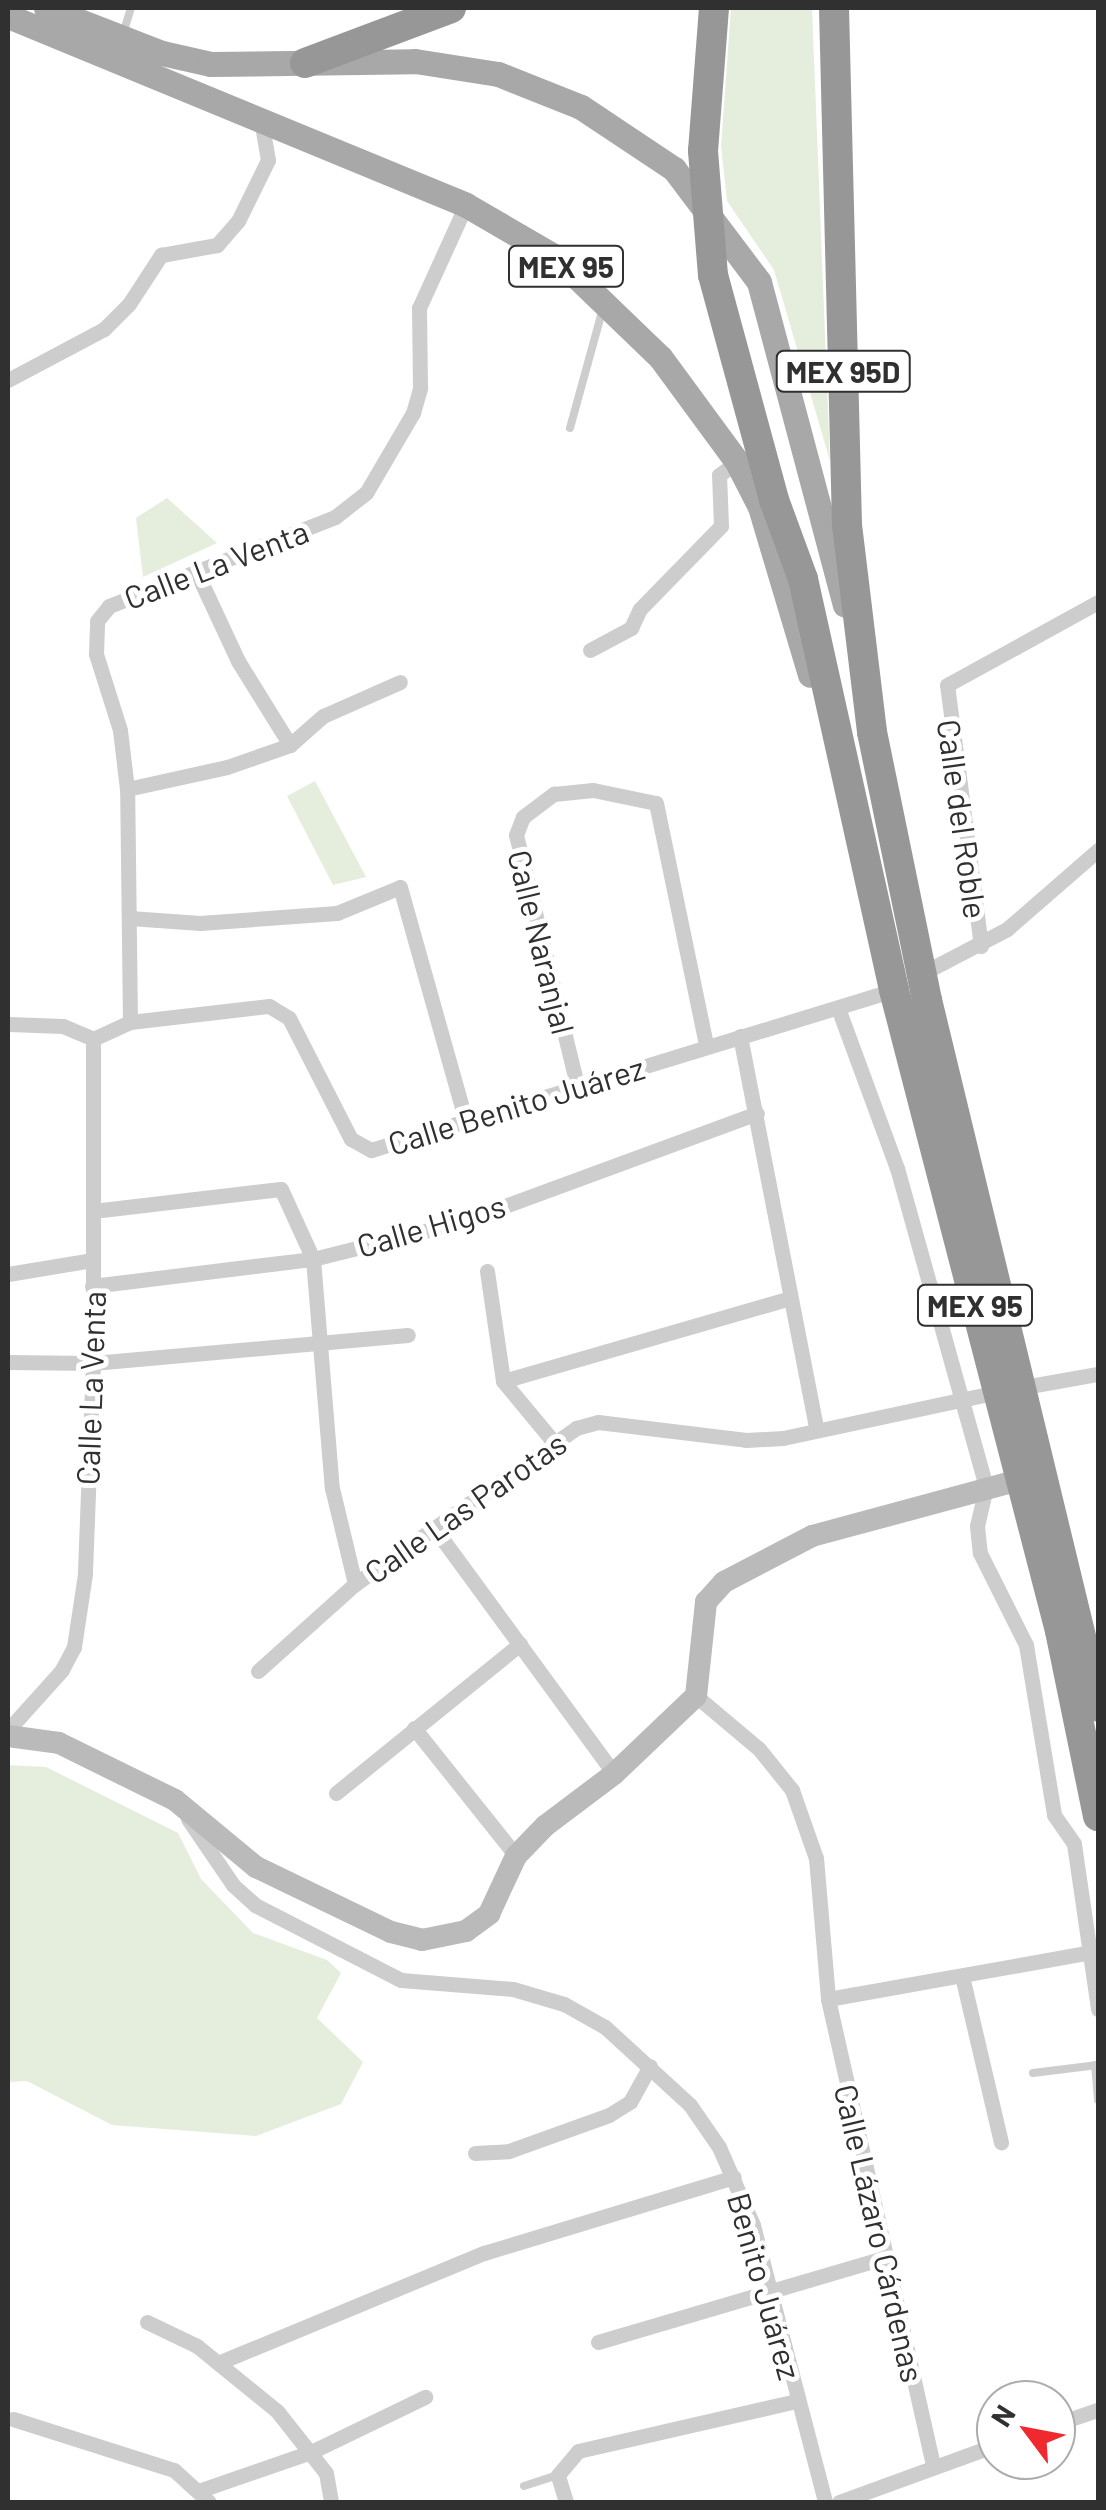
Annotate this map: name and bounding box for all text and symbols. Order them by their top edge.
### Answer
road number: MEX 95 [506,241,626,291]
road number: MEX 95D [776,346,910,396]
street label: Calle La Venta [118,511,314,617]
street label: Calle del Roble [930,717,996,921]
street label: Calle Naranjal [501,846,583,1038]
street label: Calle Benito Juárez [383,1048,649,1162]
street label: Calle Higos [352,1185,510,1265]
road number: MEX 95 [915,1280,1035,1330]
street label: Calle La Venta [67,1290,113,1486]
street label: Calle Las Parotas [357,1423,573,1591]
street label: Calle Lázaro Cárdenas [827,2080,933,2386]
street label: Benito Juárez [720,2188,810,2384]
north arrow [976,2380,1076,2480]
text: N [983,2398,1022,2432]

